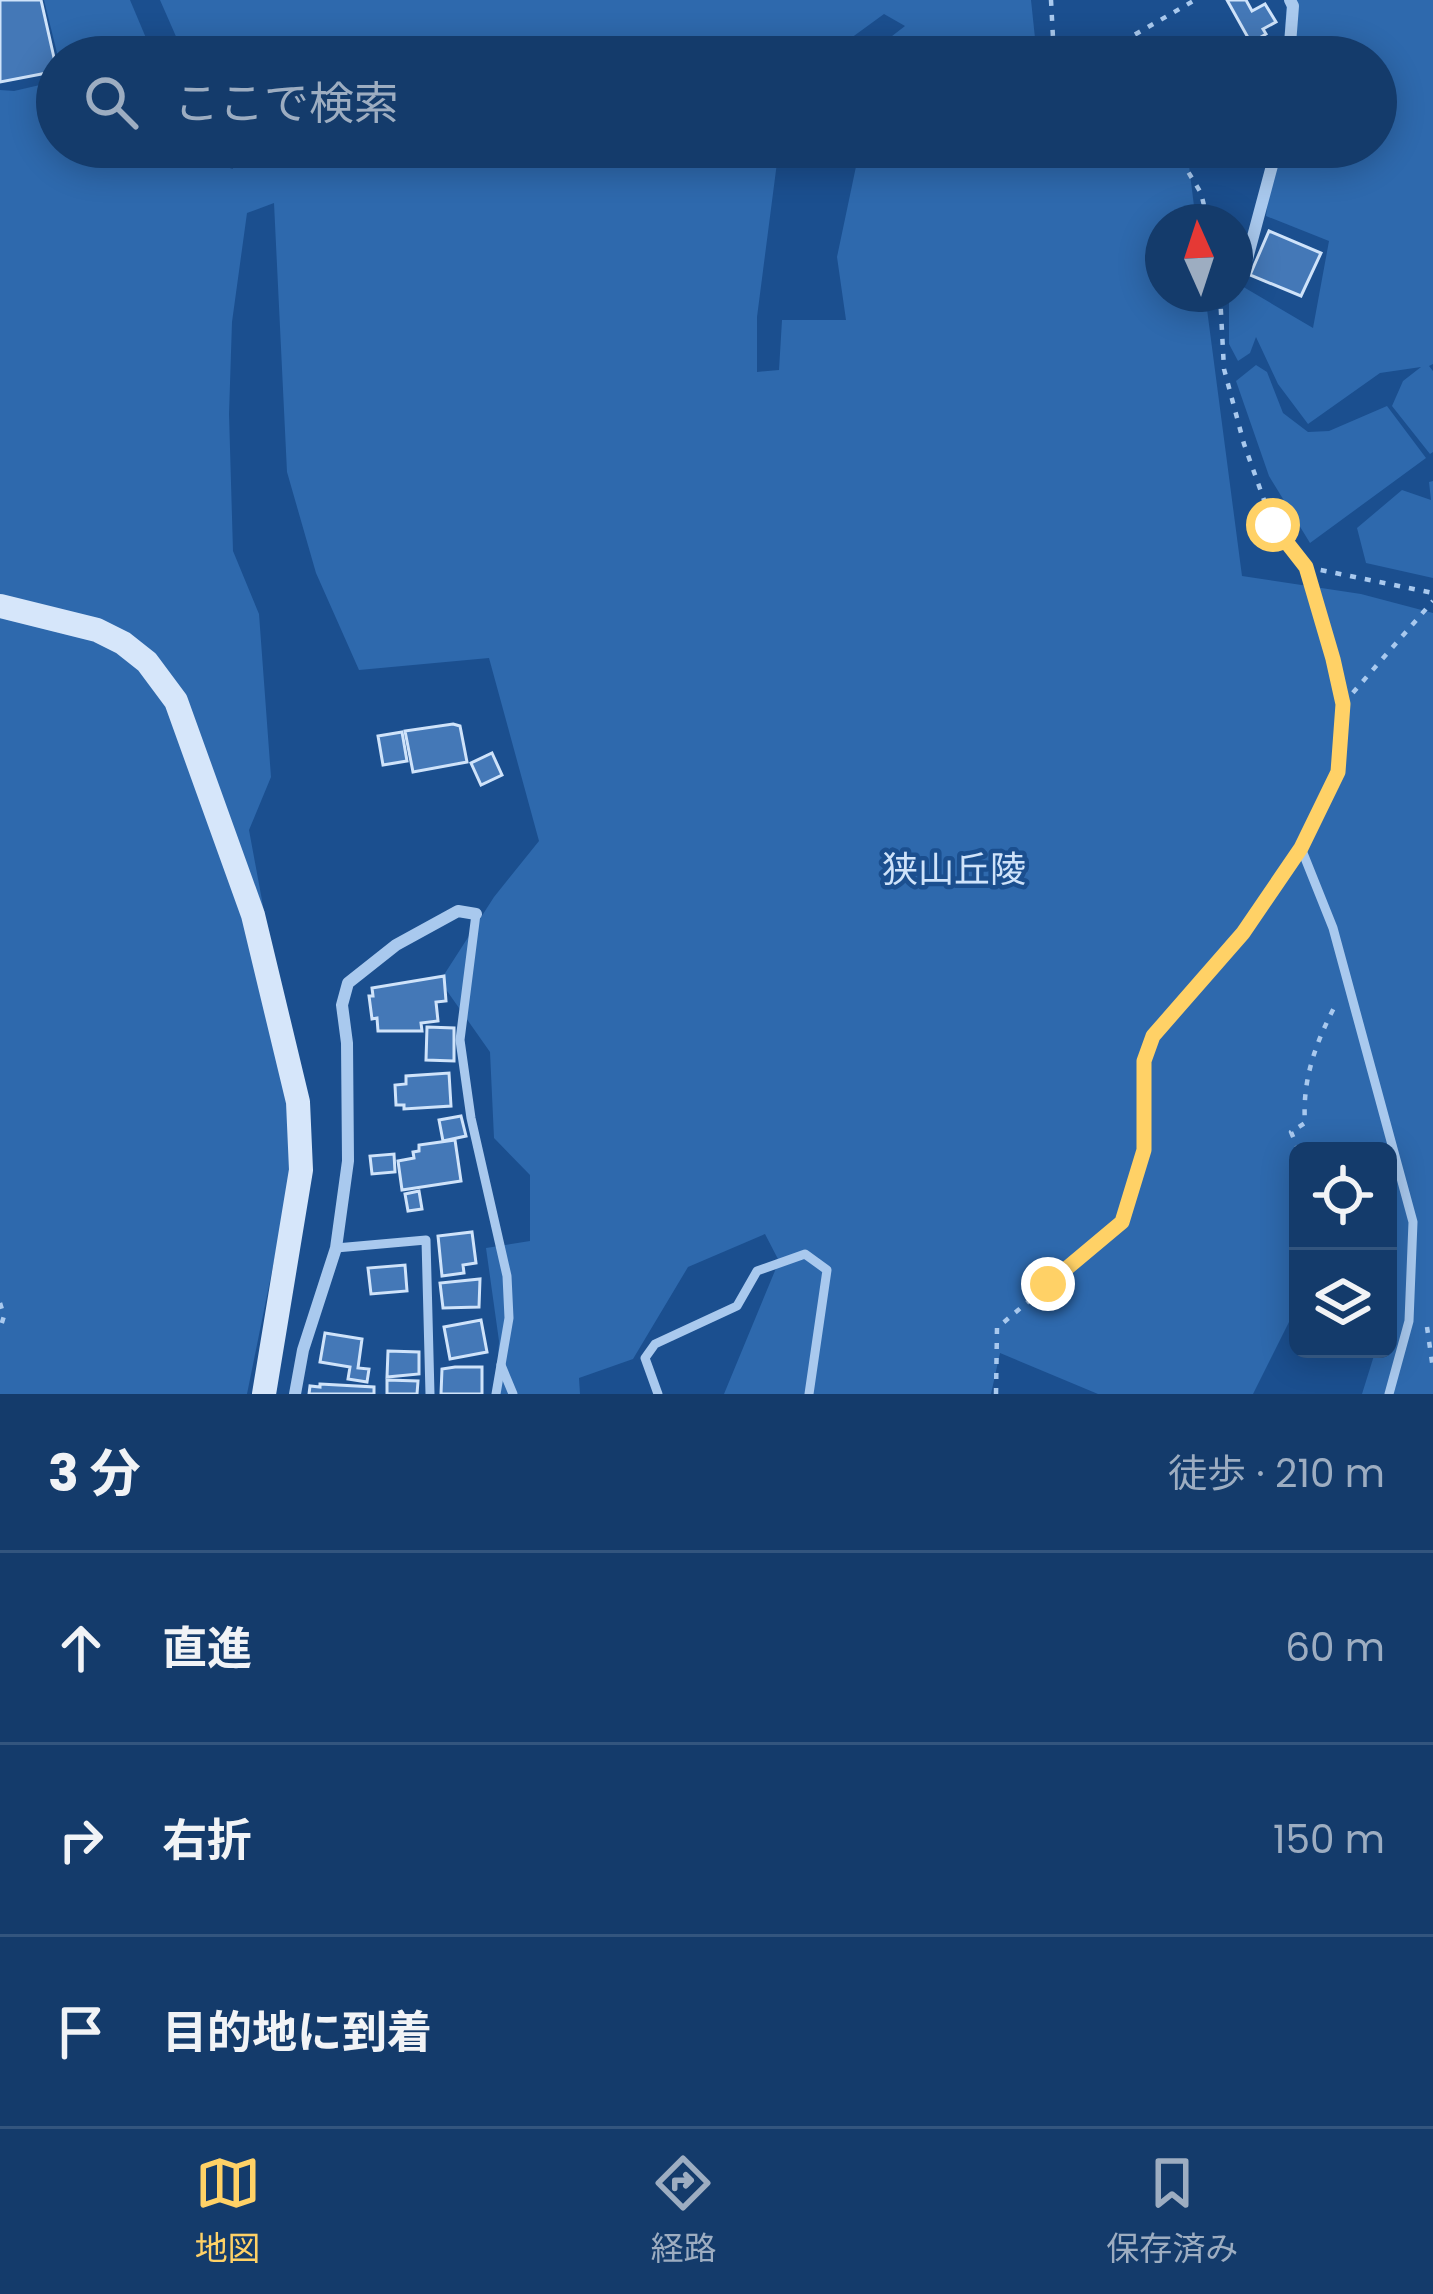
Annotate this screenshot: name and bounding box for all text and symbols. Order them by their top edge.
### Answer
search box [36,36,1397,168]
icon: search [78,69,144,135]
text: ここで検索 [174,72,399,135]
north arrow [1145,204,1253,312]
route start [1246,498,1300,552]
park label: 狭山丘陵 [882,844,1026,895]
map controls [1289,1142,1397,1358]
button: locate [1289,1142,1397,1250]
button: layers [1289,1250,1397,1358]
route end [1021,1257,1075,1311]
text: 3 分 [48,1437,141,1509]
text: 徒歩 · 210 m [1168,1446,1385,1501]
icon: ahead [48,1615,114,1681]
text: 直進 [162,1617,252,1680]
text: 60 m [1285,1620,1385,1675]
icon: right [48,1807,114,1873]
text: 右折 [162,1809,252,1872]
text: 150 m [1273,1812,1385,1867]
icon: arrive [48,1999,114,2065]
text: 目的地に到着 [162,2001,432,2064]
tab: 地図 [195,2150,261,2274]
tab: 経路 [650,2150,716,2274]
tab: 保存済み [1106,2150,1238,2274]

